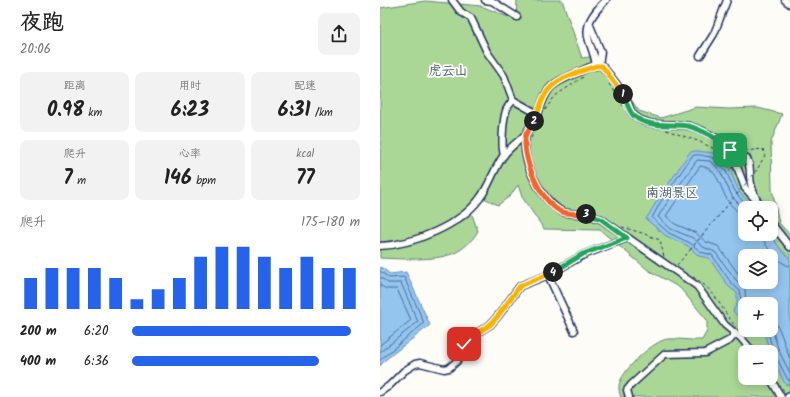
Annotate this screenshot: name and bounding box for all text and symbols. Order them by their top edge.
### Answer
text: 夜跑 [20,6,64,41]
button: share [318,13,360,55]
text: 20:06 [20,39,51,60]
park label: 虎云山 [428,61,468,82]
text: 距离 [64,77,86,95]
text: 用时 [179,77,201,95]
text: 配速 [294,77,316,95]
pin: 1 [613,84,633,104]
text: 1 [621,85,625,103]
text: 0.98 [47,95,84,127]
text: 6:23 [171,95,209,127]
text: 6:31 [278,95,311,127]
text: km [84,104,102,122]
text: /km [311,104,333,122]
pin: 2 [524,111,544,131]
text: 2 [531,112,537,130]
pin [713,133,747,167]
icon: arrive [719,139,741,161]
text: 爬升 [64,145,86,163]
text: 心率 [179,145,201,163]
text: kcal [296,145,314,163]
text: 7 [63,163,73,195]
text: 146 [164,163,192,195]
text: 77 [296,163,315,195]
text: m [73,172,86,190]
text: bpm [192,172,216,190]
park label: 南湖景区 [646,183,698,204]
map controls [738,201,778,385]
button: locate [738,201,778,241]
pin: 3 [576,204,596,224]
text: 3 [583,205,589,223]
text: 爬升 [20,212,46,233]
text: 175–180 m [301,212,360,233]
button: layers [738,249,778,289]
pin: 4 [543,262,563,282]
text: 4 [550,263,556,281]
button: + [738,297,778,337]
text: 200 m [20,321,57,342]
text: 6:20 [84,321,108,342]
pin [447,327,481,361]
icon: check [453,333,475,355]
button: − [738,345,778,385]
text: 400 m [20,351,56,372]
text: 6:36 [84,351,109,372]

